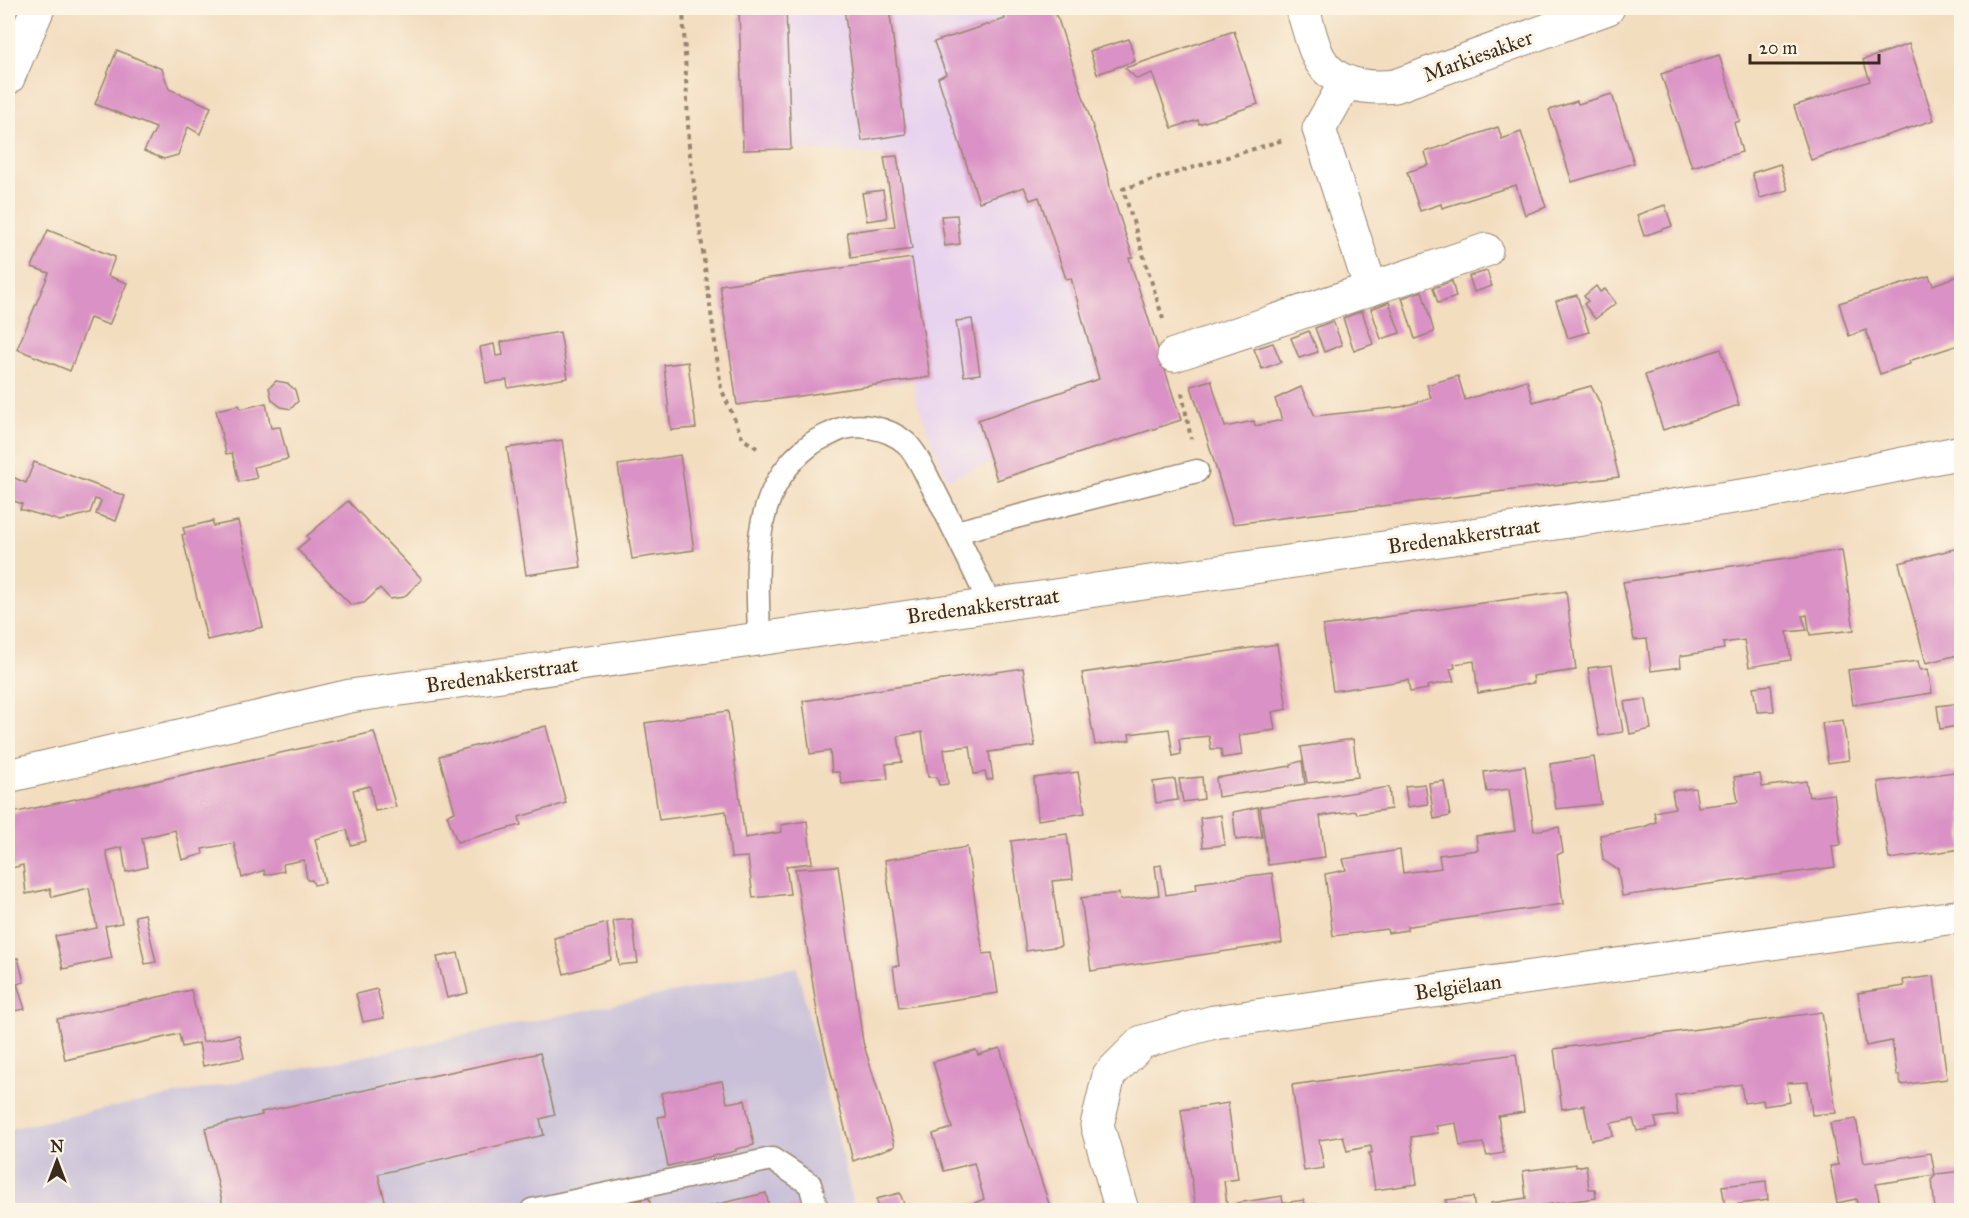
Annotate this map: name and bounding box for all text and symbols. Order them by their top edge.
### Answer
street label: Markiesakker [1420,24,1537,88]
scale bar [1750,27,1879,65]
text: 20 m [1759,37,1797,59]
street label: Bredenakkerstraat [1386,512,1543,560]
street label: Bredenakkerstraat [905,582,1062,630]
street label: Bredenakkerstraat [424,651,581,699]
street label: Belgiëlaan [1413,968,1503,1006]
north arrow [27,1131,87,1191]
text: N [50,1137,64,1156]

